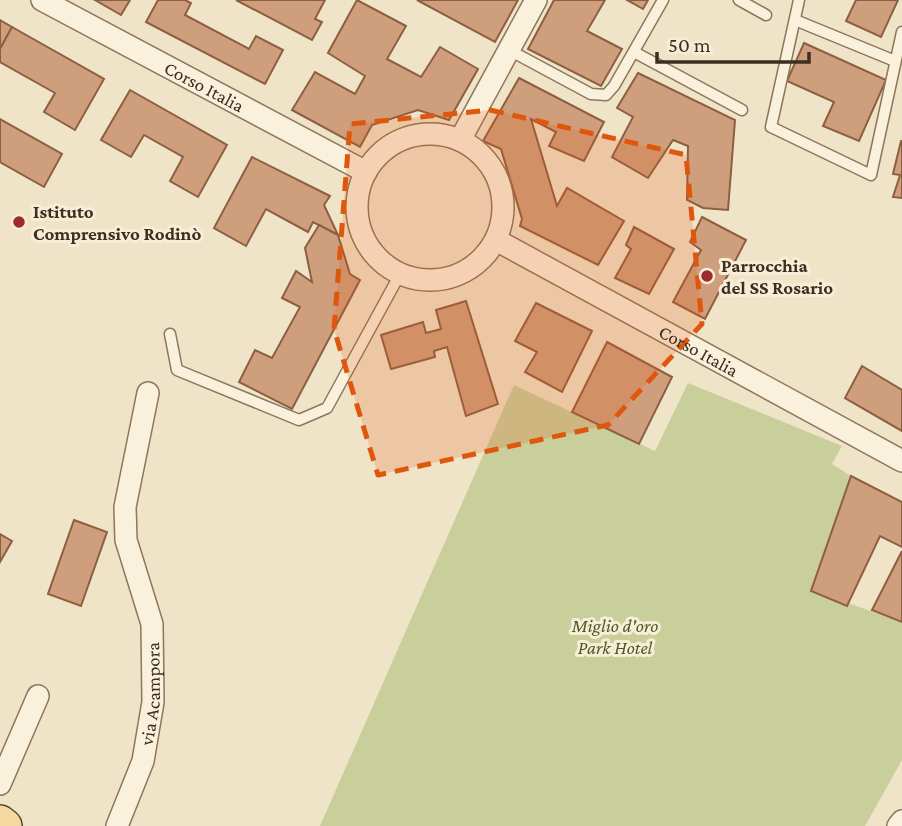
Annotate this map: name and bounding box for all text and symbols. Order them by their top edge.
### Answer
scale bar [657,21,809,65]
text: 50 m [668,33,711,57]
street label: Corso Italia [161,57,248,117]
place label: Istituto Comprensivo Rodinò [33,201,201,244]
marker: Istituto Comprensivo Rodinò [11,214,27,230]
place label: Parrocchia del SS Rosario [721,255,833,298]
marker: Parrocchia del SS Rosario [699,268,715,284]
street label: Corso Italia [655,321,742,381]
park label: Miglio d'oro Park Hotel [571,615,658,658]
street label: via Acampora [136,642,164,748]

